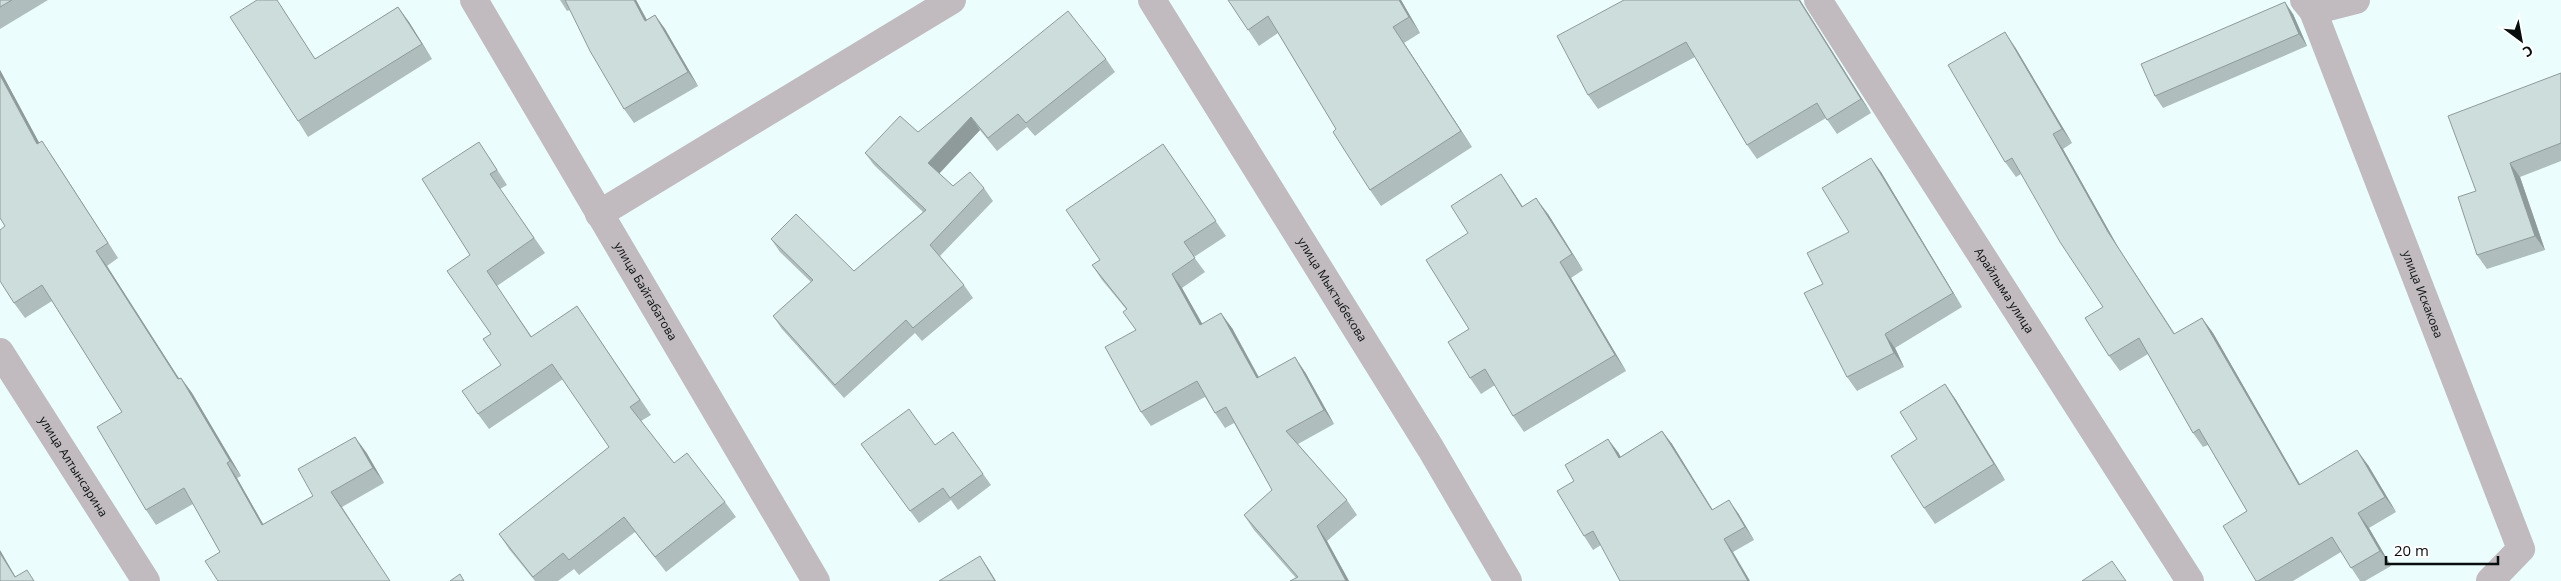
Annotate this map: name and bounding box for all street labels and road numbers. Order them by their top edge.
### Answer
street label: улица Мыктыбекова [1294,234,1371,345]
street label: улица Байгабатова [610,239,682,343]
street label: Арайлыма улица [1971,244,2038,336]
street label: улица Искакова [2398,248,2448,340]
street label: улица Алтынсарина [35,413,112,520]

